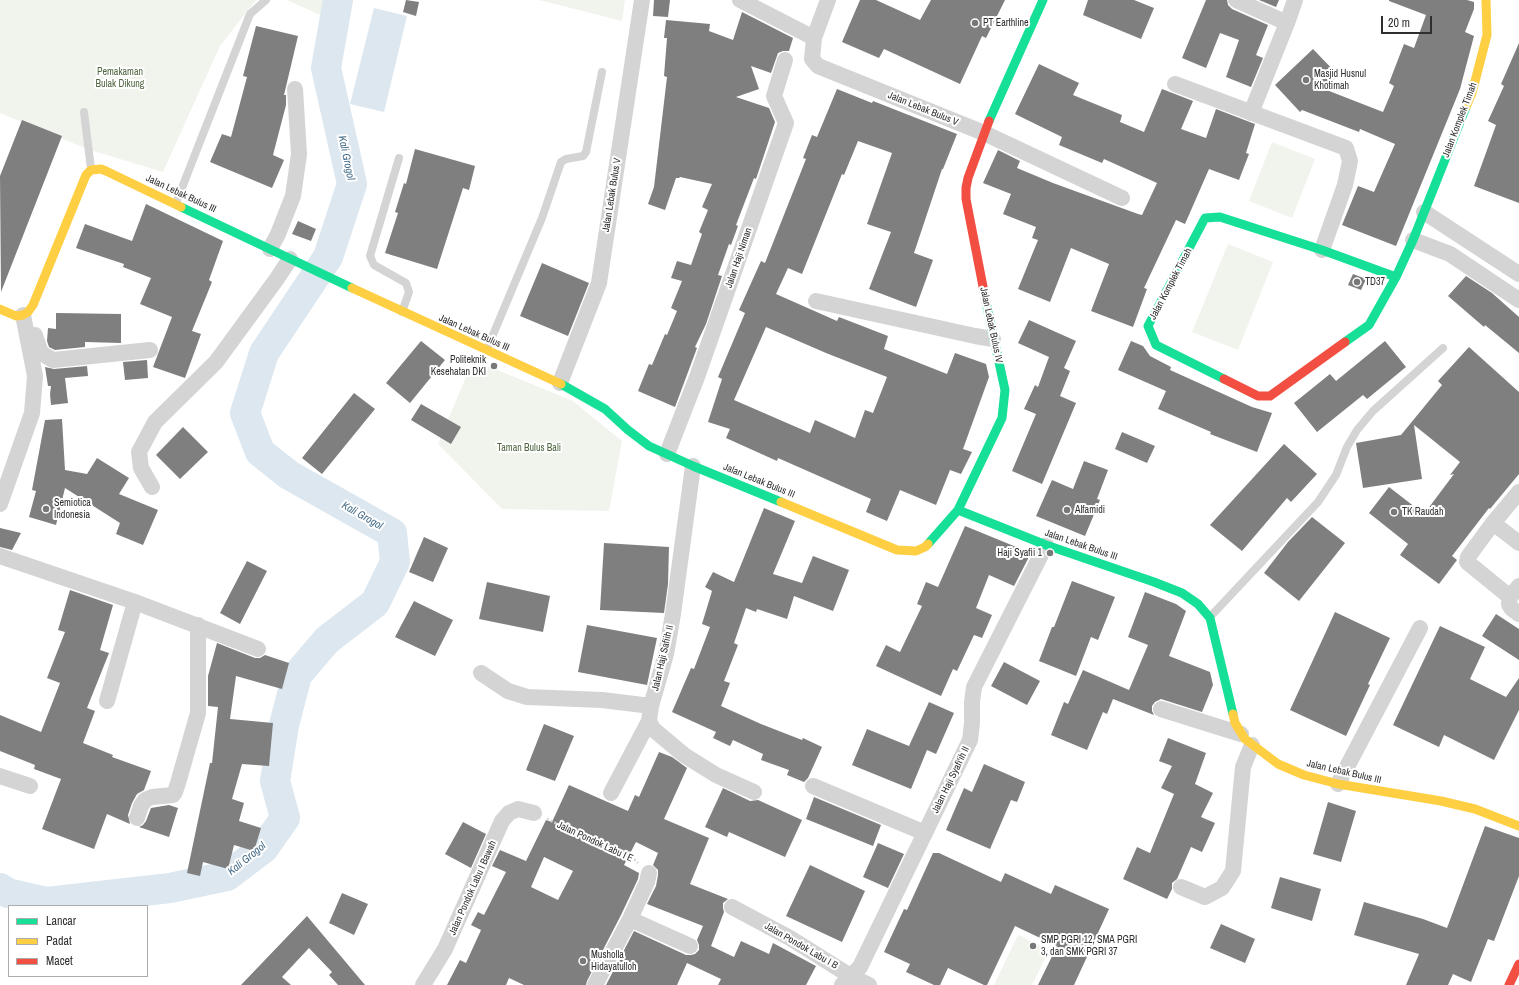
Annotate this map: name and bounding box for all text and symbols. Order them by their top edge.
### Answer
scale bar [1383,8,1434,34]
text: 20 m [1388,15,1410,31]
place label: PT Earthline [983,17,1029,29]
marker: PT Earthline [970,18,980,28]
park label: Pemakaman Bulak Dikung [96,66,144,90]
place label: Masjid Husnul Khotimah [1314,68,1366,92]
marker: Masjid Husnul Khotimah [1301,75,1311,85]
street label: Jalan Komplek Timah [1440,81,1480,159]
street label: Jalan Lebak Bulus V [886,89,960,129]
water label: Kali Grogol [335,135,357,181]
street label: Jalan Lebak Bulus V [600,157,624,233]
street label: Jalan Lebak Bulus III [144,172,218,216]
street label: Jalan Haji Niman [723,226,755,290]
street label: Jalan Komplek Timah [1147,246,1195,322]
place label: TD37 [1365,276,1385,288]
marker: TD37 [1352,277,1362,287]
street label: Jalan Lebak Bulus IV [977,286,1005,364]
street label: Jalan Lebak Bulus III [437,312,511,354]
place label: Politeknik Kesehatan DKI [431,354,486,378]
marker: Politeknik Kesehatan DKI [489,361,499,371]
park label: Taman Bulus Bali [497,442,561,454]
street label: Jalan Lebak Bulus III [721,461,797,501]
place label: Semiotica Indonesia [54,497,91,520]
water label: Kali Grogol [339,499,385,533]
marker: Semiotica Indonesia [41,504,51,514]
place label: Alfamidi [1075,504,1105,516]
marker: Alfamidi [1062,505,1072,515]
place label: TK Raudah [1402,506,1443,518]
marker: TK Raudah [1389,507,1399,517]
street label: Jalan Lebak Bulus III [1043,527,1119,563]
place label: Haji Syafii 1 [997,547,1042,559]
marker: Haji Syafii 1 [1045,548,1055,558]
street label: Jalan Haji Safiih II [650,624,676,692]
street label: Jalan Haji Syafi'ih II [930,745,972,815]
street label: Jalan Lebak Bulus III [1306,758,1382,786]
street label: Jalan Pondok Labu I E [555,819,635,865]
street label: Jalan Pondok Labu I Bawah [447,839,499,937]
water label: Kali Grogol [225,840,269,878]
legend [8,905,148,977]
text: Lancar [46,913,76,929]
street label: Jalan Pondok Labu I B [762,920,840,972]
text: Padat [46,933,72,949]
place label: SMP PGRI 12, SMA PGRI 3, dan SMK PGRI 37 [1041,934,1137,958]
marker: SMP PGRI 12, SMA PGRI 3, dan SMK PGRI 37 [1028,941,1038,951]
place label: Musholla Hidayatulloh [591,949,637,972]
text: Macet [46,953,73,969]
marker: Musholla Hidayatulloh [578,956,588,966]

